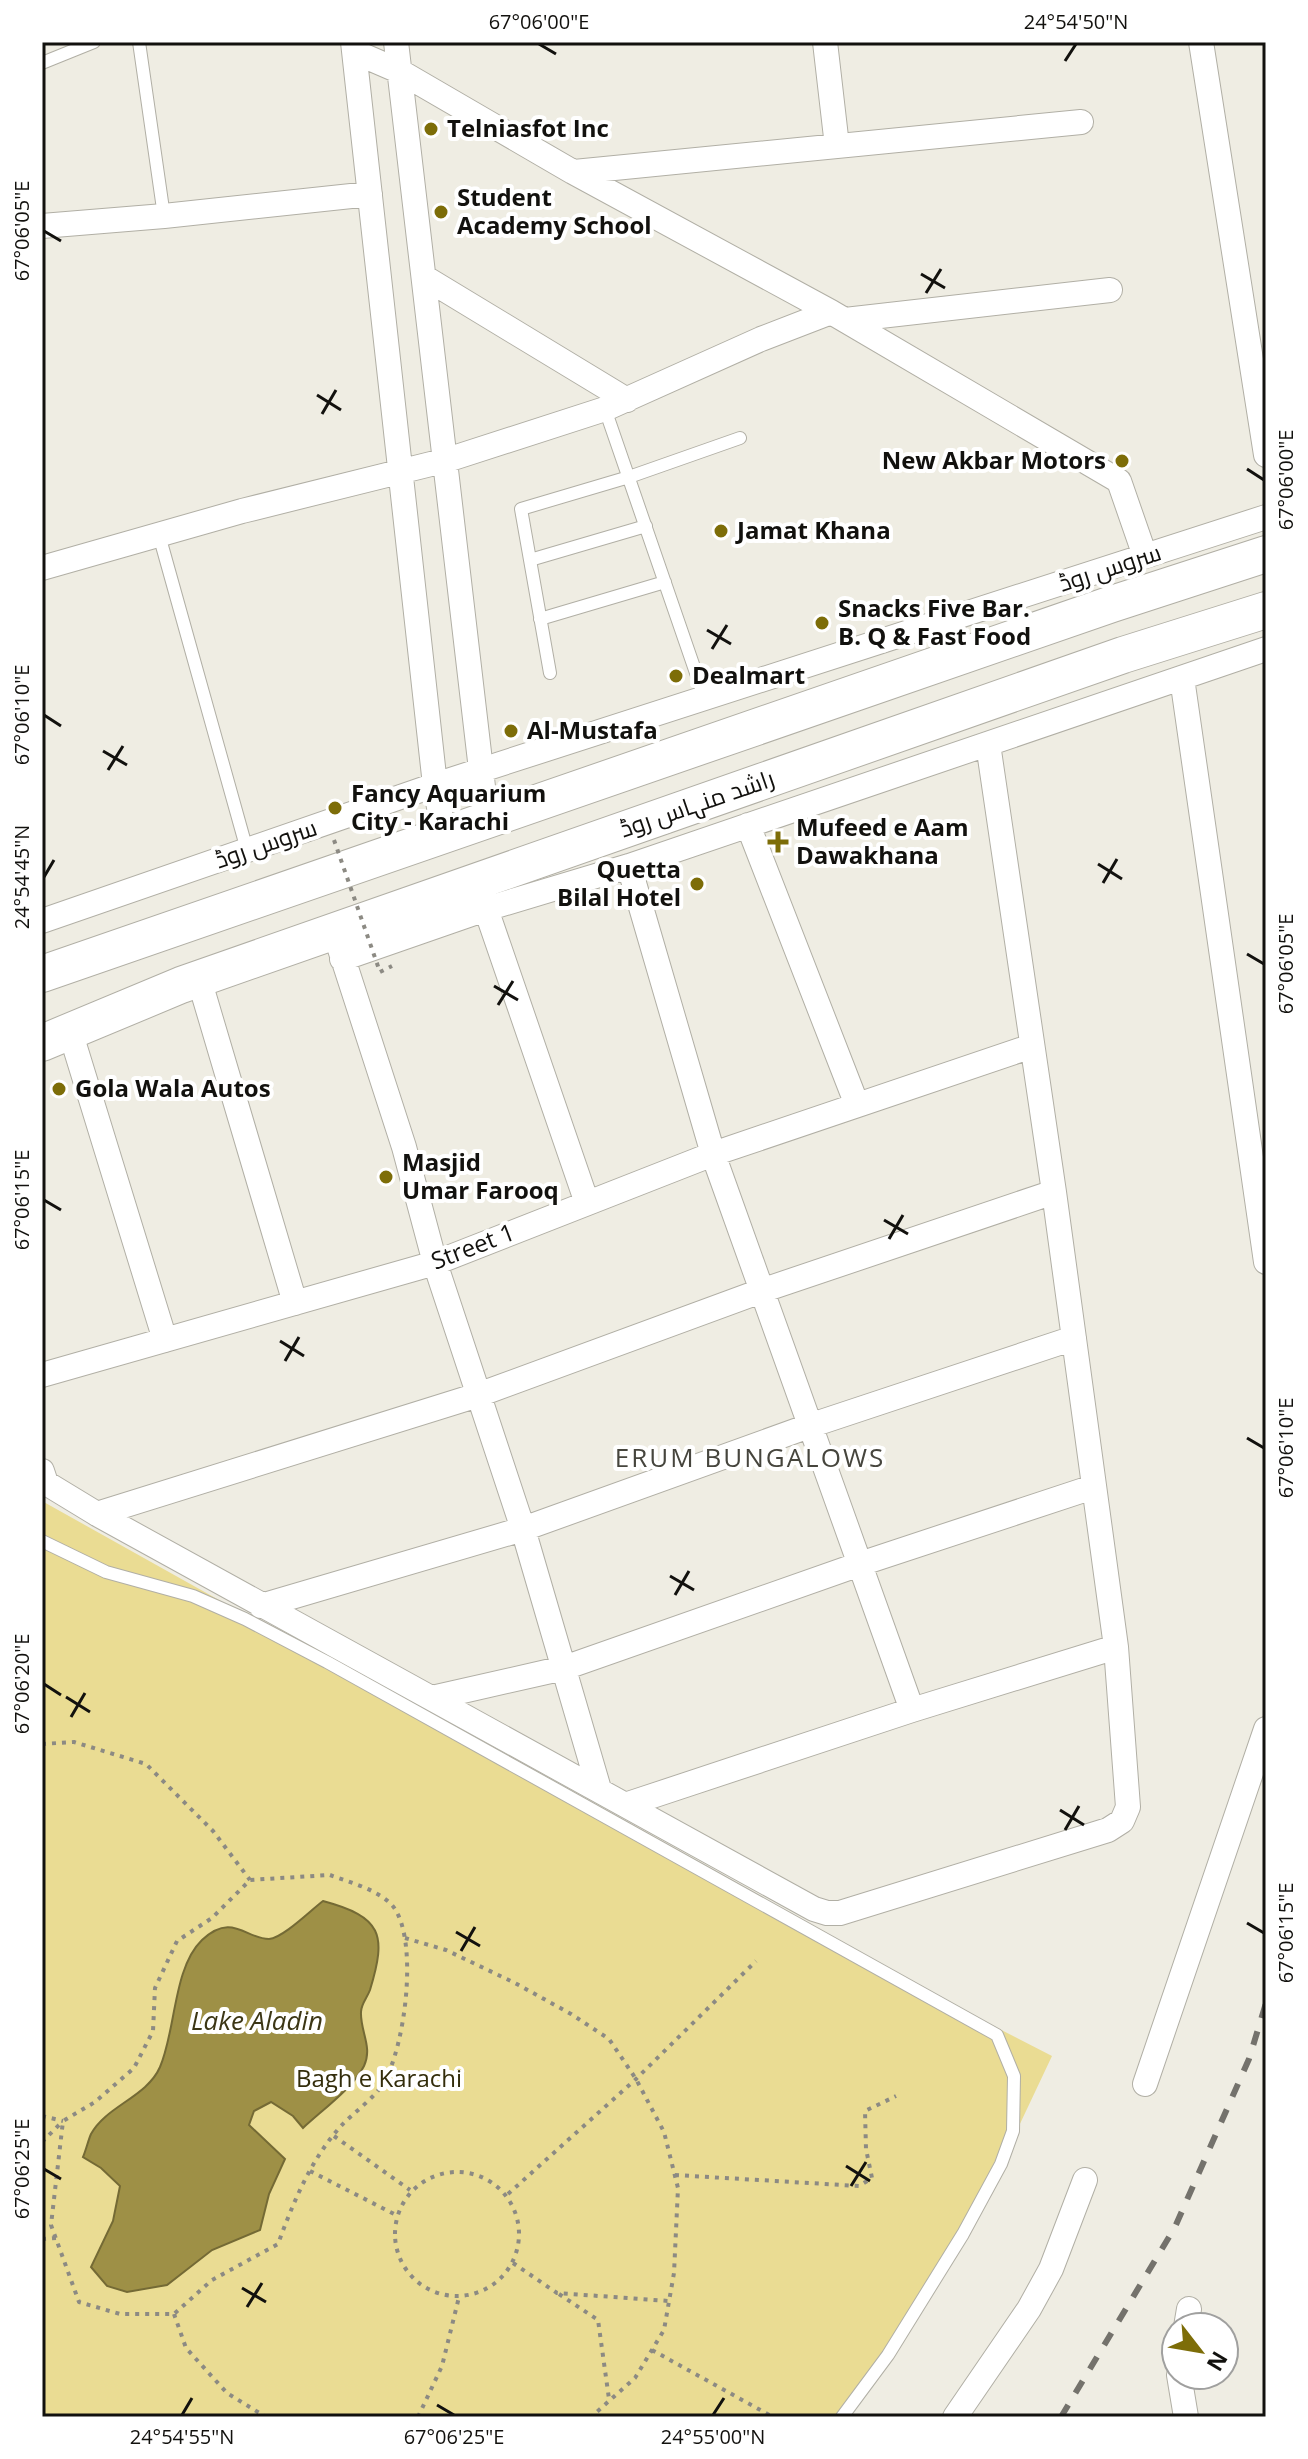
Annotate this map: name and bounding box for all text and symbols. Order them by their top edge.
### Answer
text: 67°06'00"E [489,8,589,35]
text: 24°54'50"N [1024,8,1128,35]
place label: Telniasfot Inc [447,111,609,144]
marker: Telniasfot Inc [422,120,440,138]
place label: Student Academy School [457,180,652,241]
text: 67°06'05"E [8,181,35,281]
marker: Student Academy School [432,203,450,221]
text: 67°06'00"E [1272,430,1299,530]
place label: New Akbar Motors [882,443,1106,476]
marker: New Akbar Motors [1113,452,1131,470]
place label: Jamat Khana [735,513,891,546]
marker: Jamat Khana [712,522,730,540]
street label: سروس روڈ [1054,535,1165,599]
place label: Snacks Five Bar. B. Q & Fast Food [838,591,1031,652]
marker: Snacks Five Bar. B. Q & Fast Food [813,614,831,632]
place label: Dealmart [692,658,805,691]
text: 67°06'10"E [8,665,35,765]
marker: Dealmart [667,667,685,685]
place label: Al-Mustafa [527,713,658,746]
marker: Al-Mustafa [502,722,520,740]
street label: راشد منہاس روڈ [615,761,779,845]
place label: Fancy Aquarium City - Karachi [351,776,546,837]
marker: Fancy Aquarium City - Karachi [326,799,344,817]
street label: سروس روڈ [210,810,321,875]
place label: Mufeed e Aam Dawakhana [796,810,969,871]
text: 24°54'45"N [8,825,35,929]
marker: Mufeed e Aam Dawakhana [767,831,789,853]
place label: Quetta Bilal Hotel [557,852,681,913]
marker: Quetta Bilal Hotel [688,875,706,893]
text: 67°06'05"E [1272,914,1299,1014]
place label: Gola Wala Autos [75,1071,271,1104]
marker: Gola Wala Autos [50,1080,68,1098]
place label: Masjid Umar Farooq [402,1145,559,1206]
text: 67°06'15"E [8,1150,35,1250]
marker: Masjid Umar Farooq [377,1168,395,1186]
street label: Street 1 [426,1215,519,1277]
text: 67°06'10"E [1272,1398,1299,1498]
district label: ERUM BUNGALOWS [615,1439,885,1475]
text: 67°06'20"E [8,1634,35,1734]
text: 67°06'15"E [1272,1883,1299,1983]
water label: Lake Aladin [191,2002,323,2038]
park label: Bagh e Karachi [296,2061,462,2094]
text: 67°06'25"E [8,2119,35,2219]
north arrow [1160,2311,1240,2391]
text: N [1201,2346,1235,2377]
text: 24°54'55"N [130,2423,234,2450]
text: 67°06'25"E [404,2423,504,2450]
text: 24°55'00"N [661,2423,765,2450]

